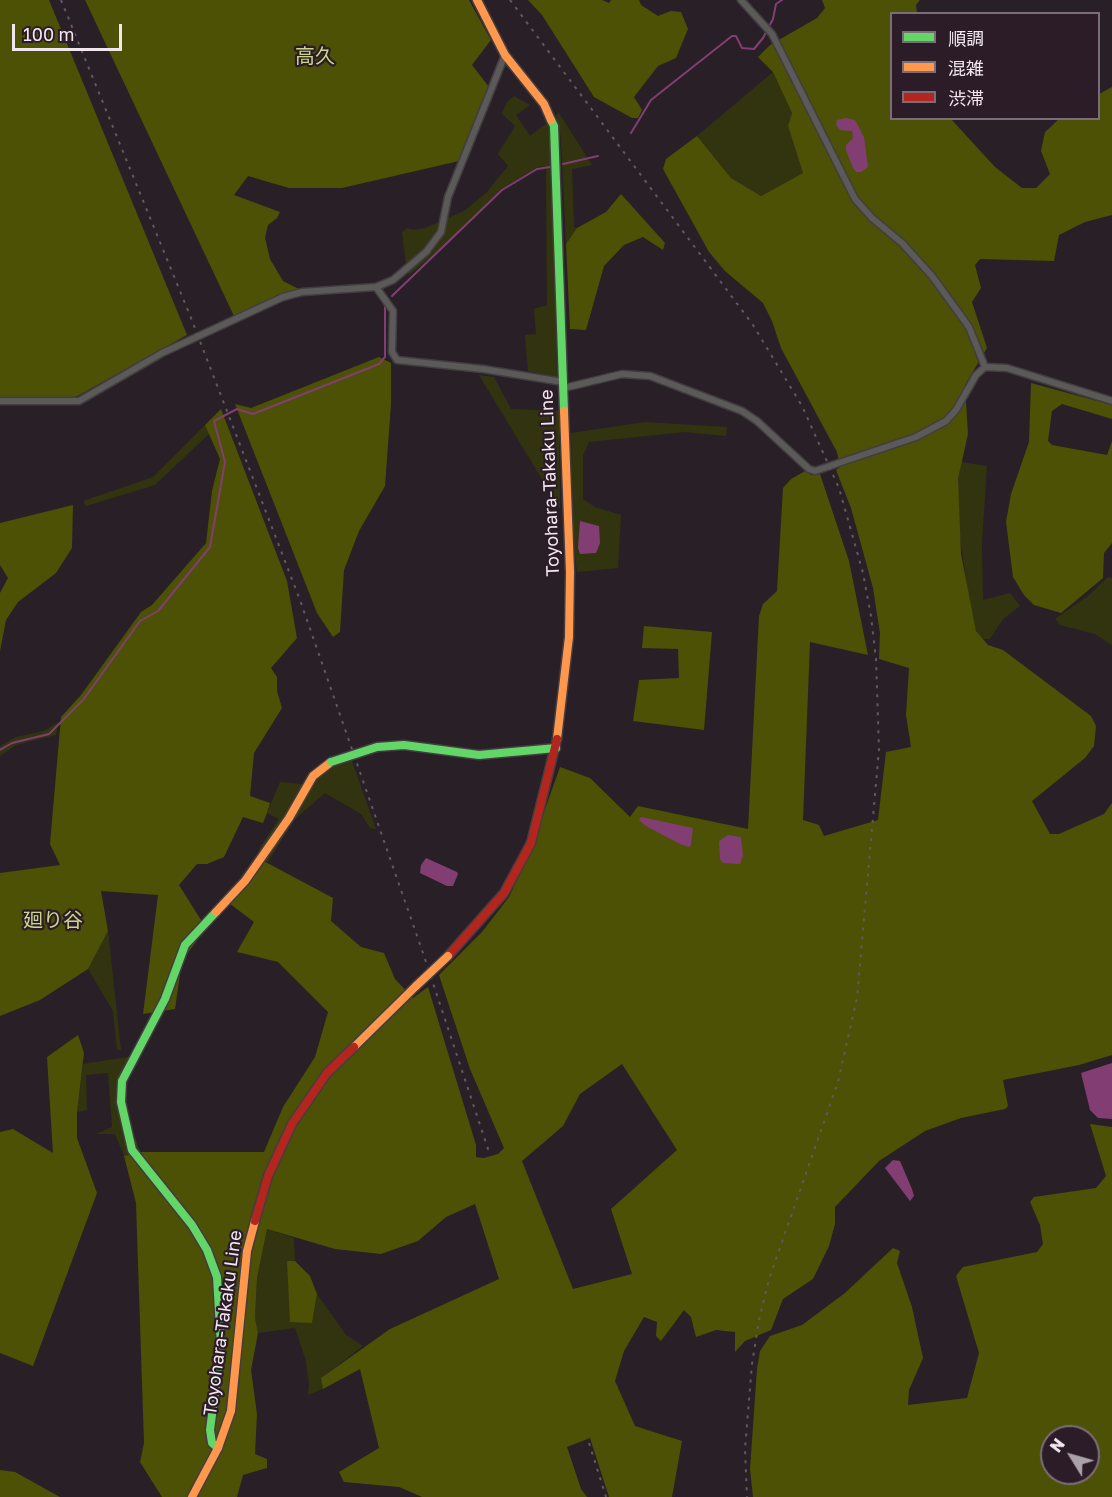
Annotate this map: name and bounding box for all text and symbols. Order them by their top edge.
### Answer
scale bar [15,12,124,50]
legend [890,12,1100,120]
text: 100 m [23,23,74,45]
text: 順調 [948,27,984,49]
district label: 高久 [295,45,335,69]
text: 混雑 [948,57,984,79]
text: 渋滞 [948,87,984,109]
street label: Toyohara-Takaku Line [536,389,564,577]
district label: 廻り谷 [23,909,83,933]
street label: Toyohara-Takaku Line [199,1229,247,1417]
north arrow [1040,1425,1100,1485]
text: N [1046,1434,1069,1456]

